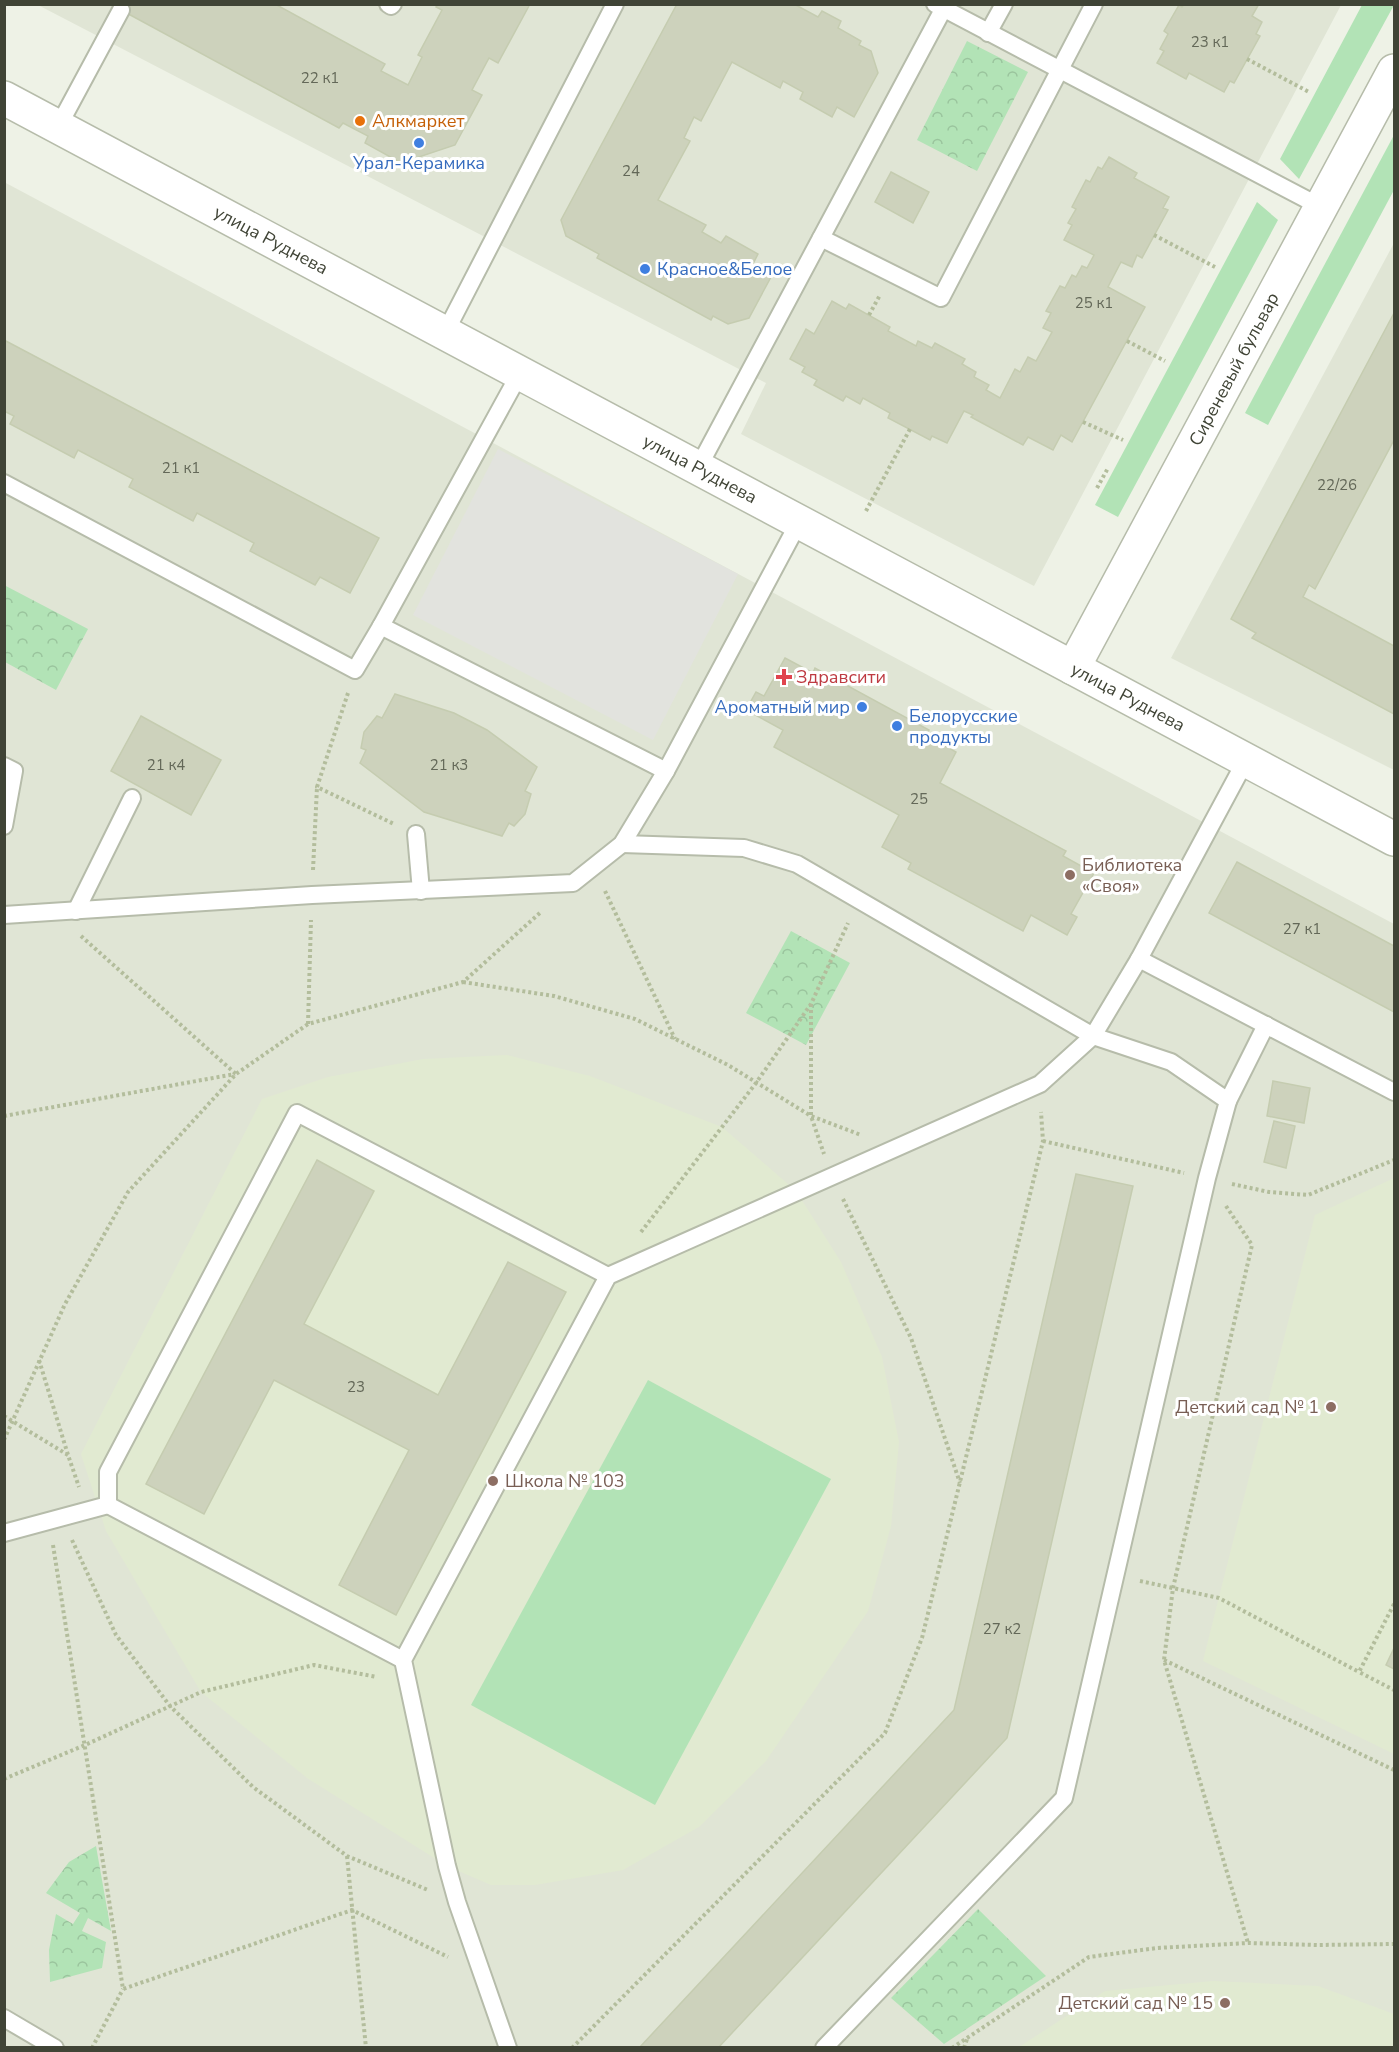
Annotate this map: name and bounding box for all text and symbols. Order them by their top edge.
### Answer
house number: 23 к1 [1191,32,1229,52]
house number: 22 к1 [301,68,339,88]
place label: Алкмаркет [372,109,464,133]
marker: Алкмаркет [353,114,367,128]
marker: Урал-Керамика [412,136,426,150]
place label: Урал-Керамика [352,151,485,175]
house number: 24 [622,161,640,181]
street label: улица Руднева [210,200,332,280]
place label: Красное&Белое [657,257,792,281]
marker: Красное&Белое [638,262,652,276]
street label: Сиреневый бульвар [1183,288,1285,450]
house number: 25 к1 [1075,293,1113,313]
street label: улица Руднева [639,429,761,509]
house number: 21 к1 [162,458,200,478]
house number: 22/26 [1317,475,1357,495]
street label: улица Руднева [1067,657,1189,737]
place label: Здравсити [796,665,886,689]
marker: Здравсити [777,670,791,684]
place label: Ароматный мир [715,695,850,719]
marker: Ароматный мир [855,700,869,714]
place label: Белорусские продукты [909,704,1018,749]
marker: Белорусские продукты [890,719,904,733]
house number: 21 к4 [147,755,185,775]
house number: 21 к3 [430,755,468,775]
house number: 25 [910,789,928,809]
place label: Библиотека «Своя» [1082,853,1182,898]
marker: Библиотека «Своя» [1063,868,1077,882]
house number: 27 к1 [1283,919,1321,939]
house number: 23 [347,1377,365,1397]
place label: Детский сад № 1 [1175,1395,1319,1419]
marker: Детский сад № 1 [1324,1400,1338,1414]
place label: Школа № 103 [505,1469,625,1493]
marker: Школа № 103 [486,1474,500,1488]
house number: 27 к2 [983,1619,1021,1639]
place label: Детский сад № 15 [1059,1991,1213,2015]
marker: Детский сад № 15 [1218,1996,1232,2010]

